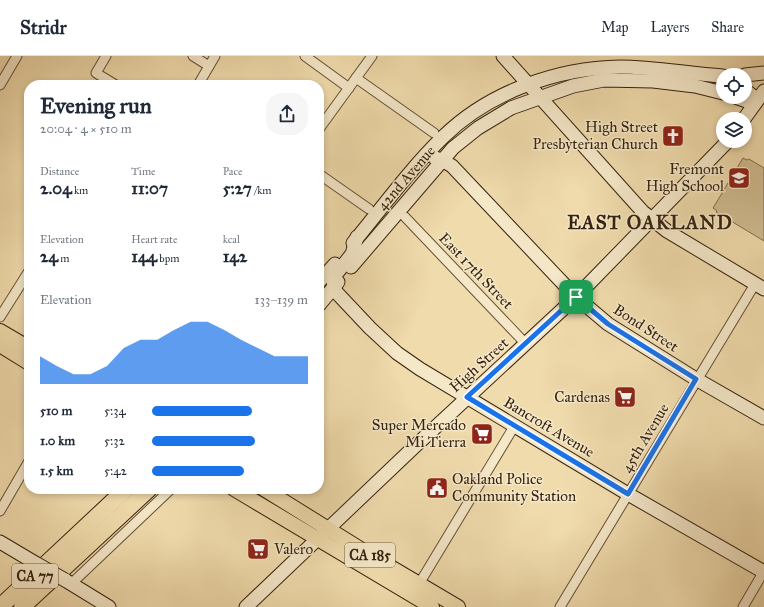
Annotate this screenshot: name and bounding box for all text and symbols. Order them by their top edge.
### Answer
text: Stridr [20,16,67,39]
text: Map [601,19,629,36]
text: Layers [651,19,689,36]
text: Share [711,19,744,36]
map controls [716,68,752,148]
button: locate [716,68,752,104]
text: Evening run [40,92,152,119]
button: share [266,93,308,135]
button: layers [716,112,752,148]
place label: High Street Presbyterian Church [532,118,659,153]
text: 20:04 · 4 × 510 m [40,121,132,137]
church icon: High Street Presbyterian Church [660,123,686,149]
street label: 42nd Avenue [373,142,439,214]
place label: Fremont High School [646,160,725,195]
text: Distance [40,165,79,178]
text: Time [131,165,156,178]
text: Pace [223,165,243,178]
school or university icon: Fremont High School [726,165,752,191]
text: 2.04 [40,178,72,199]
text: 11:07 [131,178,168,199]
text: 5:27 [223,178,252,199]
text: km [72,184,88,197]
text: /km [252,184,272,197]
district label: EAST OAKLAND [567,211,733,234]
street label: East 17th Street [435,229,517,313]
text: Elevation [40,233,84,246]
text: Heart rate [131,233,178,246]
text: kcal [223,233,240,246]
text: 24 [40,246,58,267]
text: 144 [131,246,157,267]
text: 142 [223,246,247,267]
text: m [58,252,69,265]
text: bpm [157,252,179,265]
pin [559,280,593,314]
icon: arrive [565,286,587,308]
text: Elevation [40,292,92,308]
text: 133–139 m [255,292,308,308]
street label: Bond Street [610,300,682,356]
street label: High Street [446,333,513,396]
supermarket icon: Cardenas [612,384,638,410]
place label: Cardenas [554,388,610,406]
street label: Bancroft Avenue [500,393,598,461]
street label: 45th Avenue [617,400,673,476]
text: 510 m [40,403,72,419]
text: 5:34 [104,403,126,419]
place label: Super Mercado Mi Tierra [372,416,467,451]
supermarket icon: Super Mercado Mi Tierra [469,421,495,447]
text: 1.0 km [40,433,75,449]
text: 5:32 [104,433,125,449]
text: 1.5 km [40,463,73,479]
text: 5:42 [104,463,127,479]
place label: Oakland Police Community Station [452,470,576,505]
public building icon: Oakland Police Community Station [424,475,450,501]
supermarket icon: Valero [245,536,271,562]
place label: Valero [273,540,313,558]
road number: CA 185 [345,543,395,567]
road number: CA 77 [12,564,58,588]

